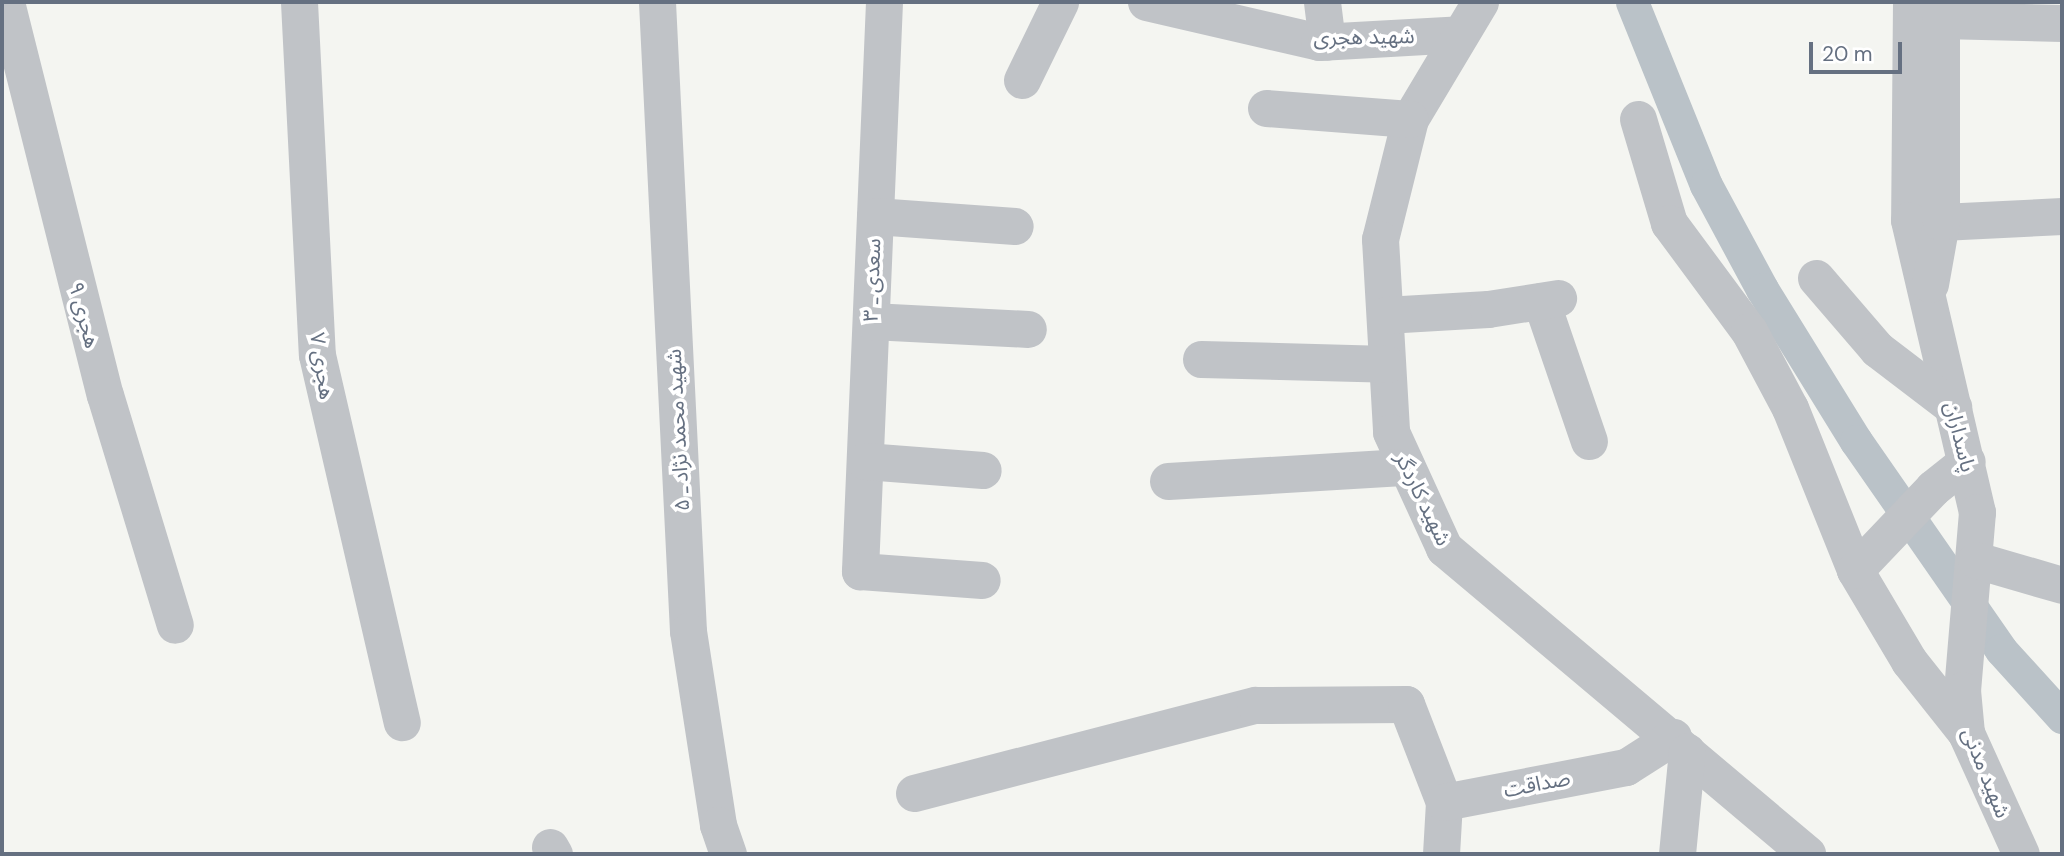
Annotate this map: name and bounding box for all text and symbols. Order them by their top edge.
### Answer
street label: شهید هجری [1313,24,1415,50]
scale bar [1812,28,1905,72]
text: 20 m [1822,40,1873,68]
street label: سعدی ـ ۳ [858,238,886,322]
street label: هجری ۹ [63,279,105,351]
street label: هجری ۷ [304,331,340,401]
street label: شهید محمد نژاد ـ ۵ [661,348,695,512]
street label: پاسداران [1939,399,1981,475]
street label: شهید کاردگر [1390,448,1456,550]
street label: شهید مدنی [1957,724,2015,822]
street label: صداقت [1501,765,1573,803]

